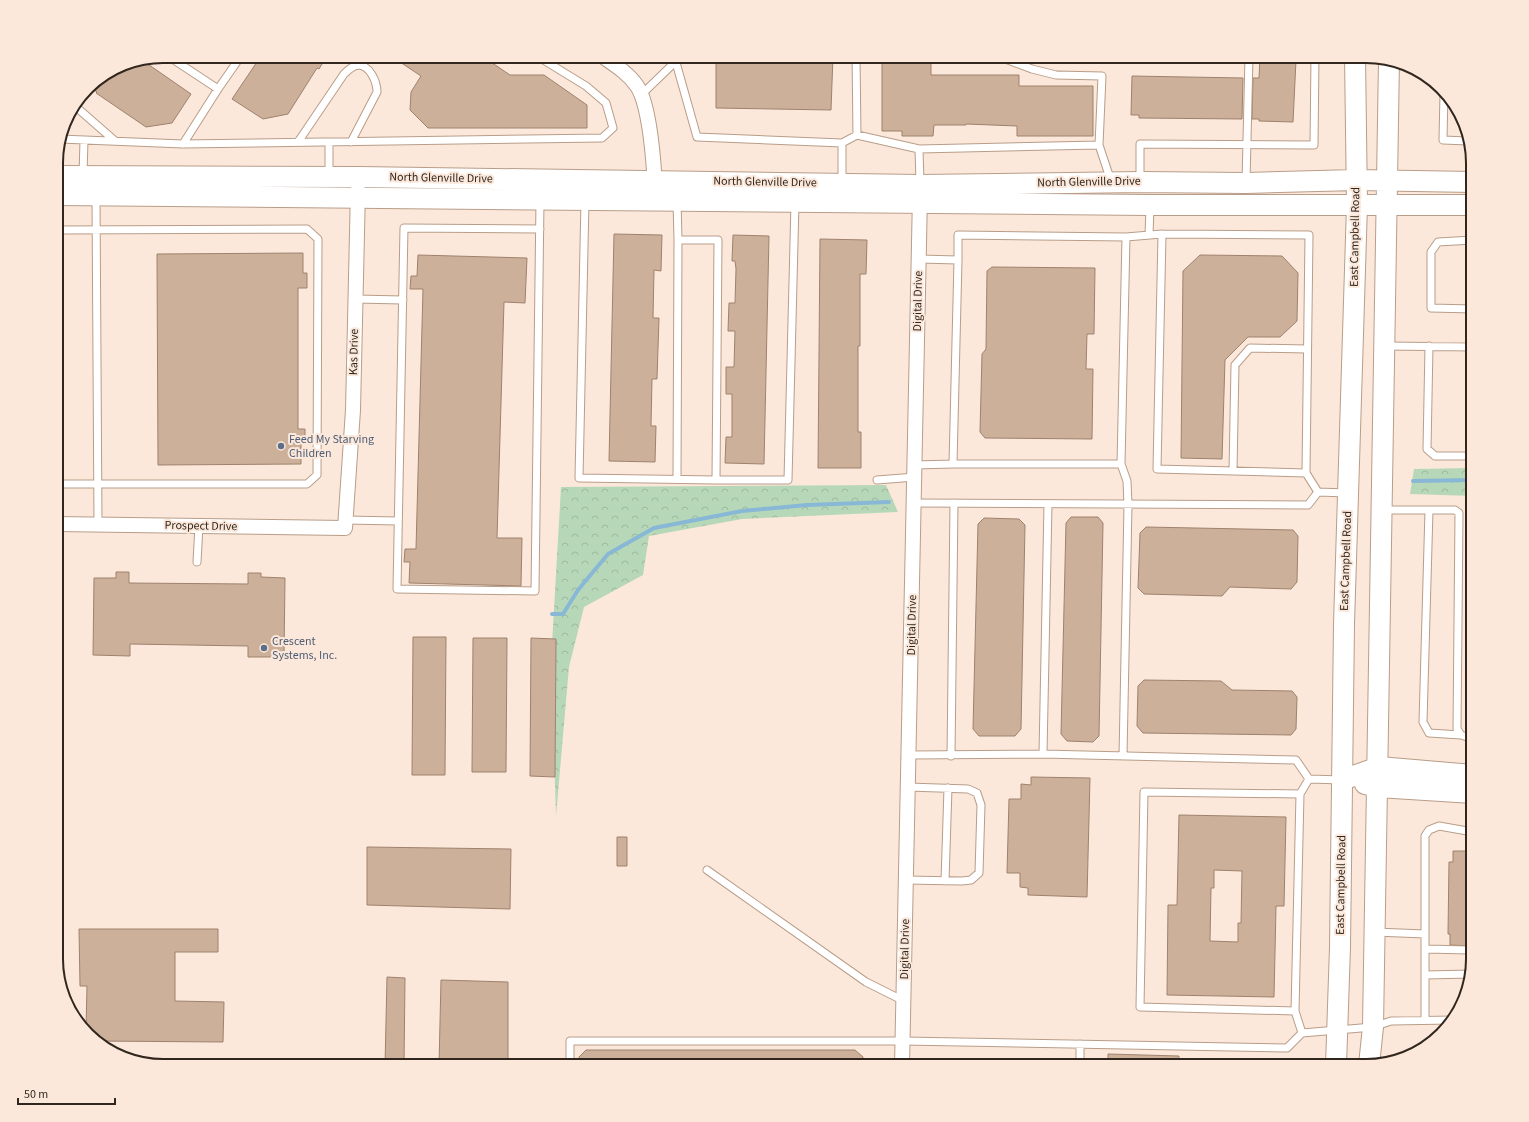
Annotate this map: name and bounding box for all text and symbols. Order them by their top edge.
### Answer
street label: North Glenville Drive [389,169,493,187]
street label: North Glenville Drive [713,173,817,191]
street label: North Glenville Drive [1037,173,1141,191]
street label: East Campbell Road [1346,187,1364,287]
street label: Digital Drive [909,270,927,331]
street label: Kas Drive [345,329,363,375]
place label: Feed My Starving Children [289,431,374,462]
marker: Feed My Starving Children [276,441,286,451]
street label: East Campbell Road [1336,511,1356,611]
street label: Prospect Drive [164,517,238,535]
street label: Digital Drive [903,594,921,655]
place label: Crescent Systems, Inc. [272,633,337,664]
marker: Crescent Systems, Inc. [259,643,269,653]
street label: East Campbell Road [1332,835,1350,935]
street label: Digital Drive [896,918,914,979]
scale bar [18,1080,115,1106]
text: 50 m [24,1086,48,1103]

